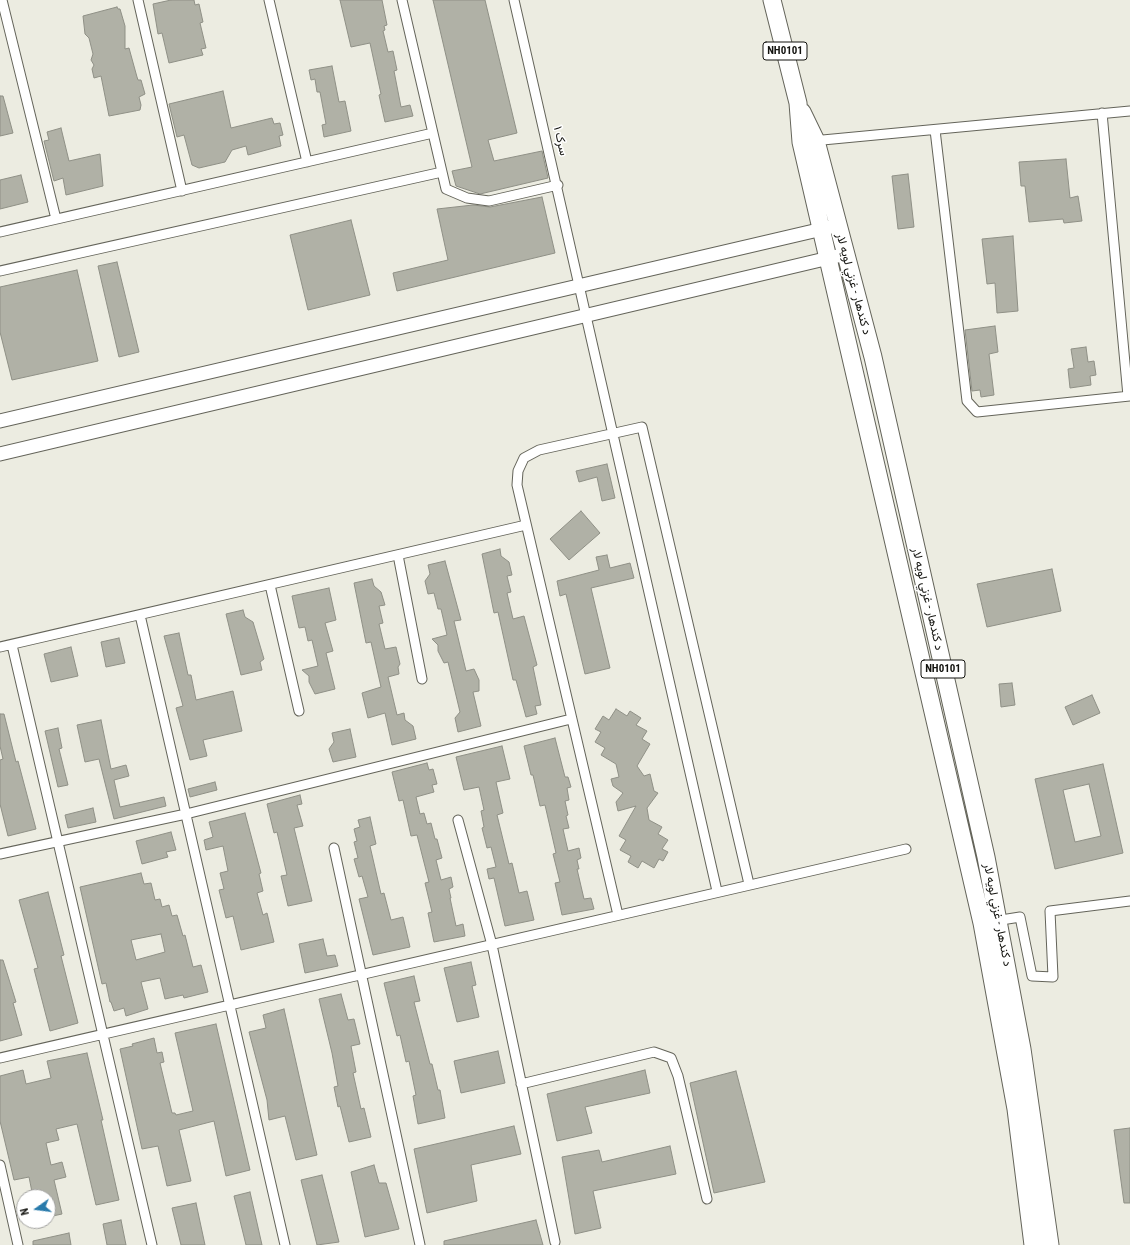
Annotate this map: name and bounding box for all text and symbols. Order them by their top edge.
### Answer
road number: NH0101 [763,42,807,60]
street label: سرک ۱ [550,125,570,157]
street label: د کندهار - غزني لويه لار [832,232,874,336]
street label: د کندهار - غزني لويه لار [908,546,946,652]
road number: NH0101 [921,660,965,678]
street label: د کندهار - غزني لويه لار [980,862,1014,968]
north arrow [16,1189,56,1229]
text: N [18,1207,32,1217]

